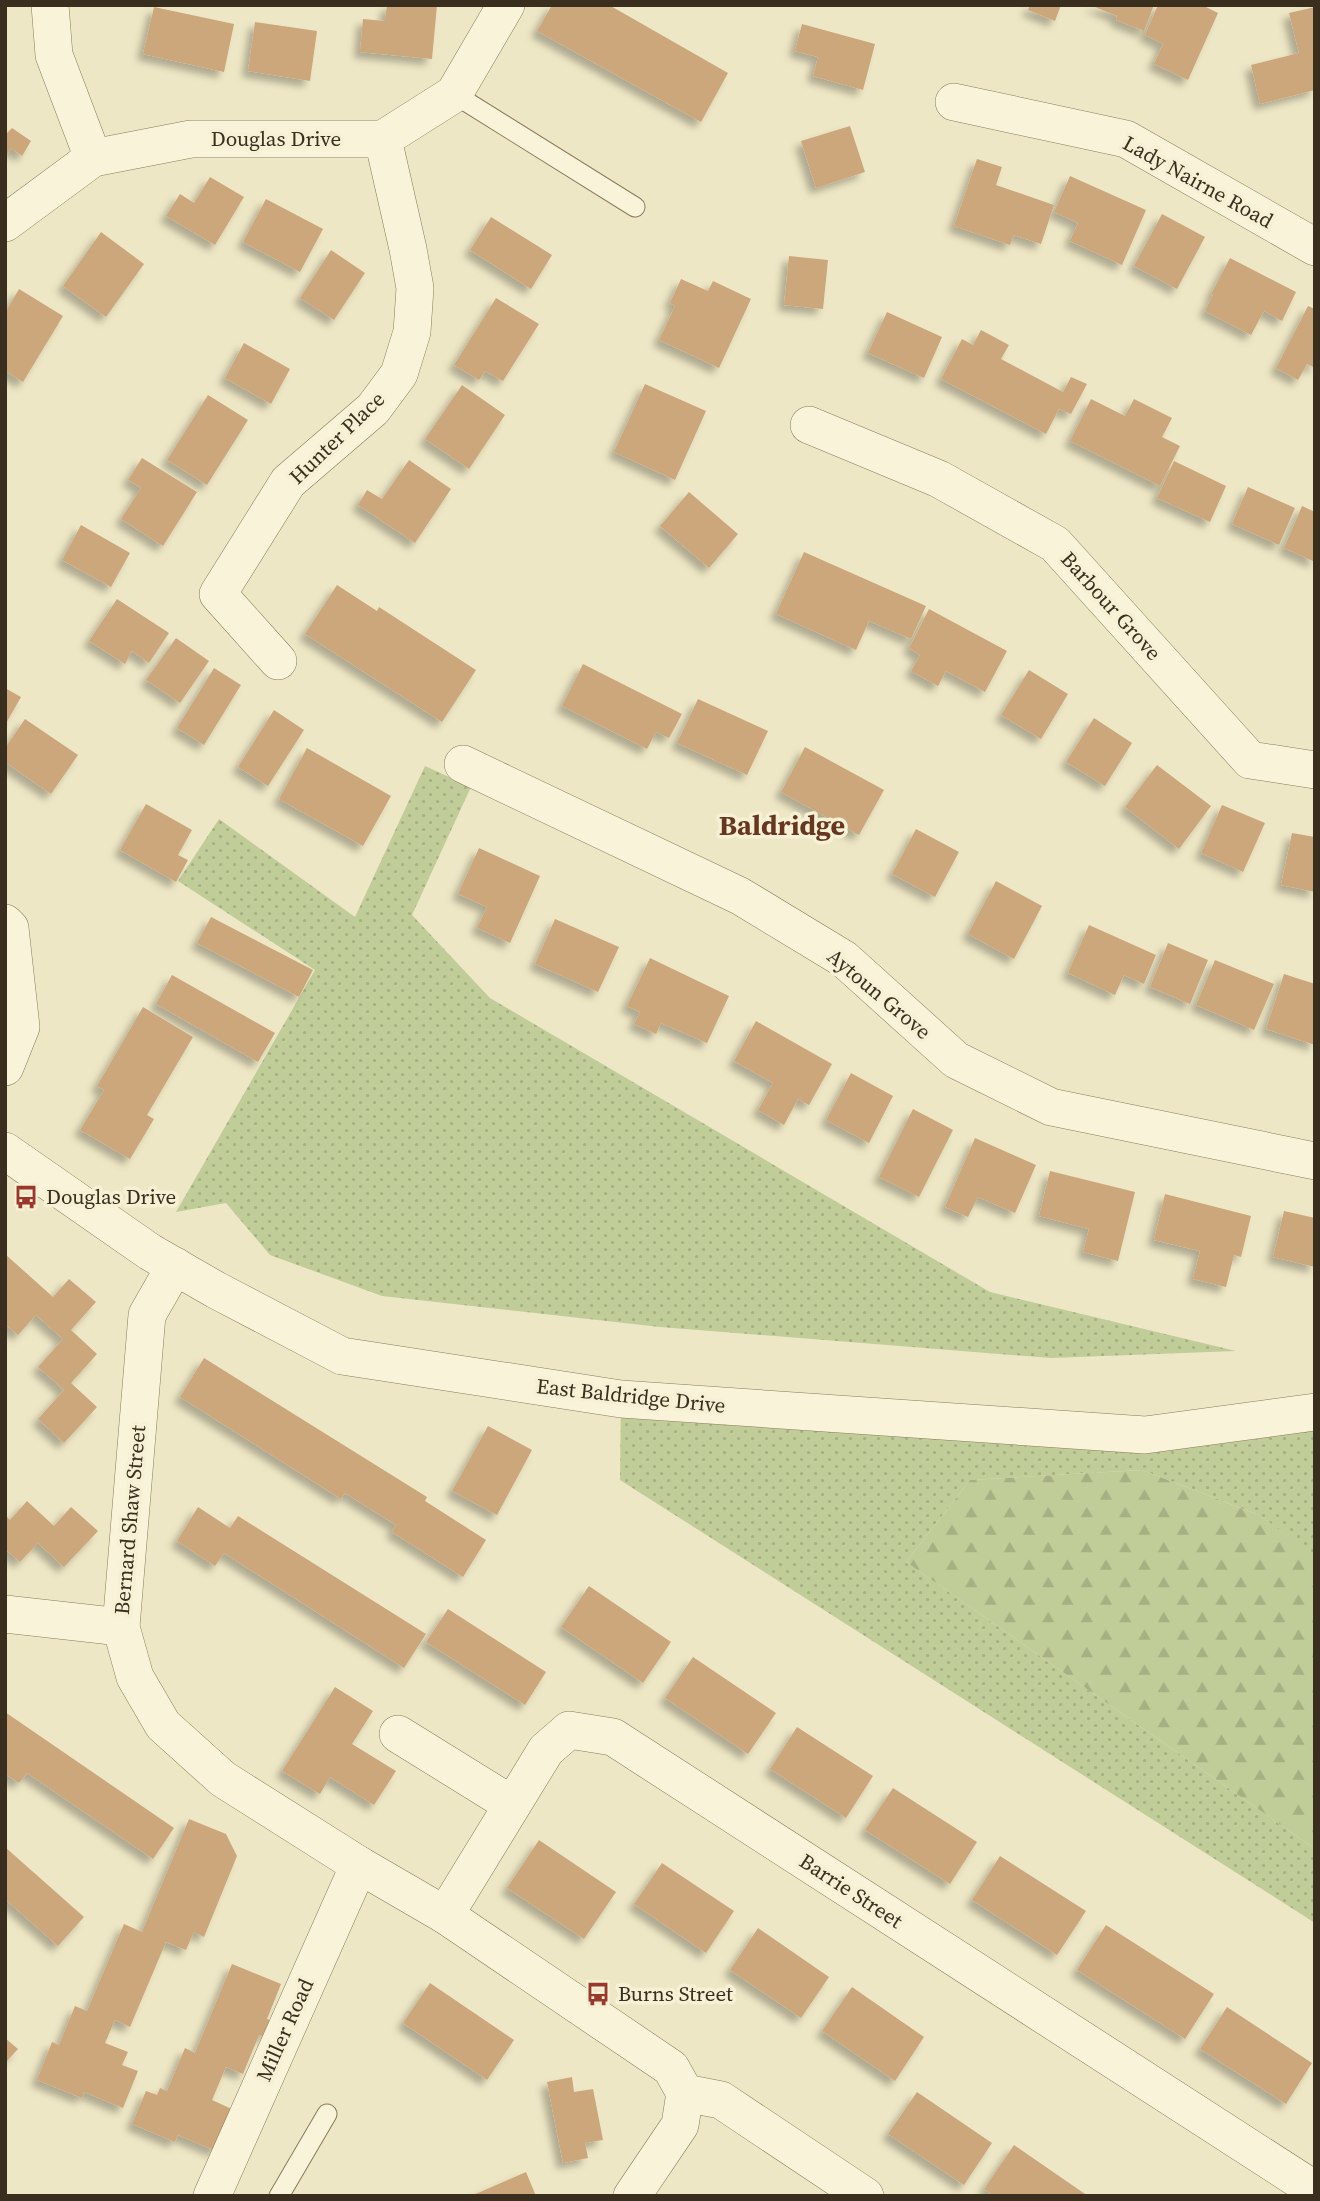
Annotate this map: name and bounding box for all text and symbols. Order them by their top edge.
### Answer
street label: Douglas Drive [211,124,341,153]
street label: Lady Nairne Road [1118,128,1279,235]
street label: Hunter Place [283,385,391,491]
street label: Barbour Grove [1055,545,1168,666]
district label: Baldridge [719,806,845,844]
street label: Aytoun Grove [821,942,937,1046]
place label: Douglas Drive [46,1182,176,1211]
bus stop icon: Douglas Drive [12,1183,40,1211]
street label: East Baldridge Drive [535,1371,727,1420]
street label: Bernard Shaw Street [107,1424,152,1616]
street label: Barrie Street [794,1846,909,1935]
street label: Miller Road [249,1974,320,2086]
place label: Burns Street [618,1979,733,2008]
bus stop icon: Burns Street [584,1980,612,2008]

